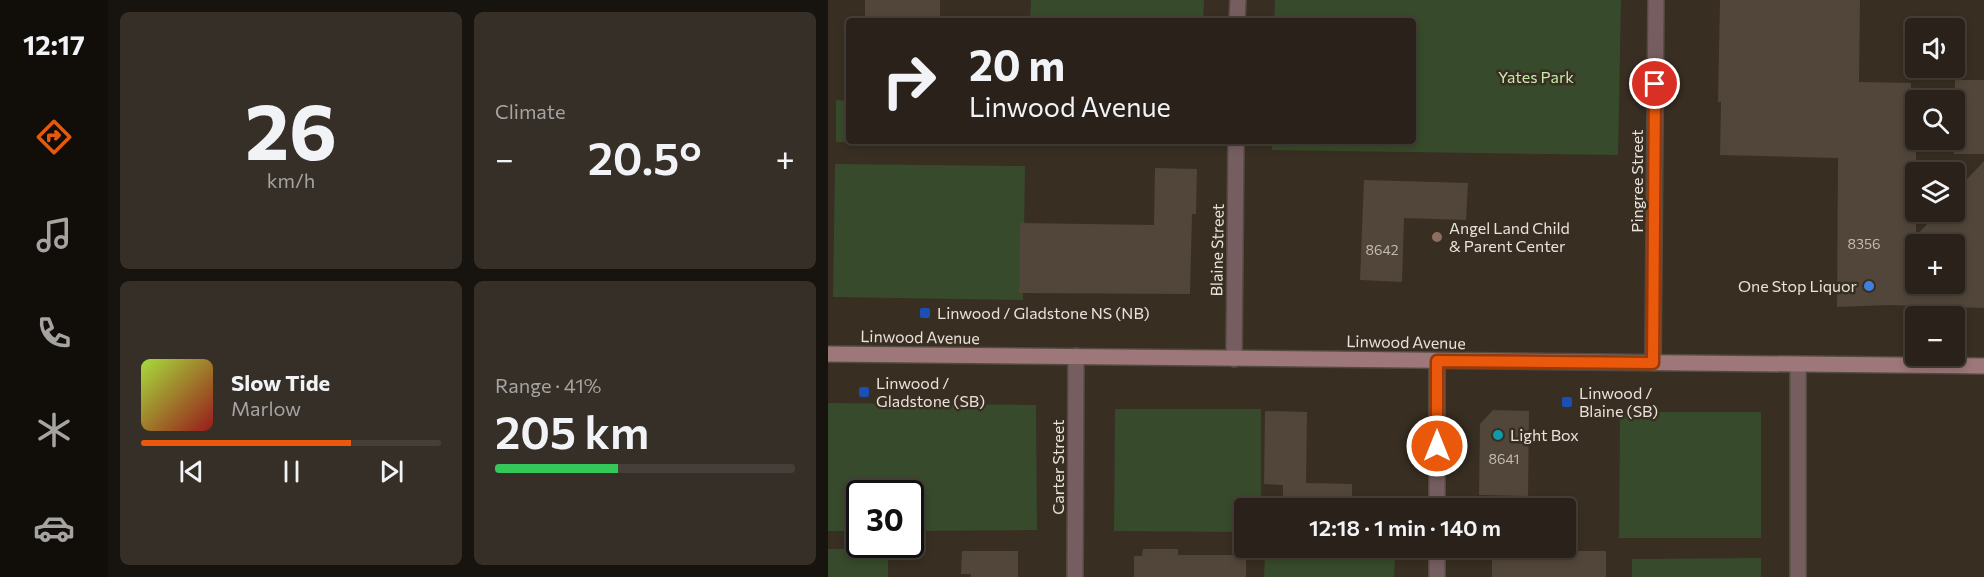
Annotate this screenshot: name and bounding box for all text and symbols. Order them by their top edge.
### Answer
map controls [1905,18,1965,366]
button: sound [1905,18,1965,78]
text: 12:17 [23,28,85,61]
text: 20 m [969,38,1065,90]
icon: right [870,42,948,120]
pin [1629,58,1680,109]
park label: Yates Park [1498,67,1574,86]
icon: arrive [1638,67,1671,100]
text: 26 [245,81,337,176]
text: Linwood Avenue [969,90,1171,123]
button: search [1905,90,1965,150]
text: Climate [495,99,565,123]
icon: directions [33,116,75,158]
text: 20.5° [588,129,702,184]
street label: Pingree Street [1627,129,1646,233]
text: − [495,137,514,178]
text: + [776,137,795,178]
button: layers [1905,162,1965,222]
text: km/h [267,168,315,192]
street label: Blaine Street [1206,203,1227,297]
icon: music [33,214,75,256]
place label: Angel Land Child & Parent Center [1449,218,1570,255]
marker: Angel Land Child & Parent Center [1430,230,1444,244]
button: + [1905,234,1965,294]
house number: 8356 [1848,235,1881,252]
house number: 8642 [1366,241,1399,258]
place label: One Stop Liquor [1738,276,1858,295]
marker: One Stop Liquor [1862,279,1876,293]
place label: Linwood / Gladstone NS (NB) [937,303,1150,322]
marker: Linwood / Gladstone NS (NB) [918,306,932,320]
button: − [1905,306,1965,366]
icon: phone [33,312,75,354]
street label: Linwood Avenue [860,326,980,347]
street label: Linwood Avenue [1346,331,1466,352]
text: Slow Tide [231,369,330,396]
text: Range · 41% [495,373,601,397]
place label: Linwood / Gladstone (SB) [876,373,985,410]
place label: Linwood / Blaine (SB) [1579,383,1658,420]
marker: Linwood / Gladstone (SB) [857,385,871,399]
marker: Linwood / Blaine (SB) [1560,395,1574,409]
text: Marlow [231,396,301,420]
text: 205 km [495,403,649,458]
icon: climate [33,409,75,451]
position arrow [1405,414,1469,478]
street label: Carter Street [1048,419,1067,515]
place label: Light Box [1510,425,1579,444]
marker: Light Box [1491,428,1505,442]
house number: 8641 [1489,450,1519,467]
icon: previous [175,455,208,488]
icon: pause [275,455,308,488]
icon: next [375,455,408,488]
speed limit sign: 30 [846,480,924,558]
icon: car [33,507,75,549]
text: 12:18 · 1 min · 140 m [1309,514,1501,541]

